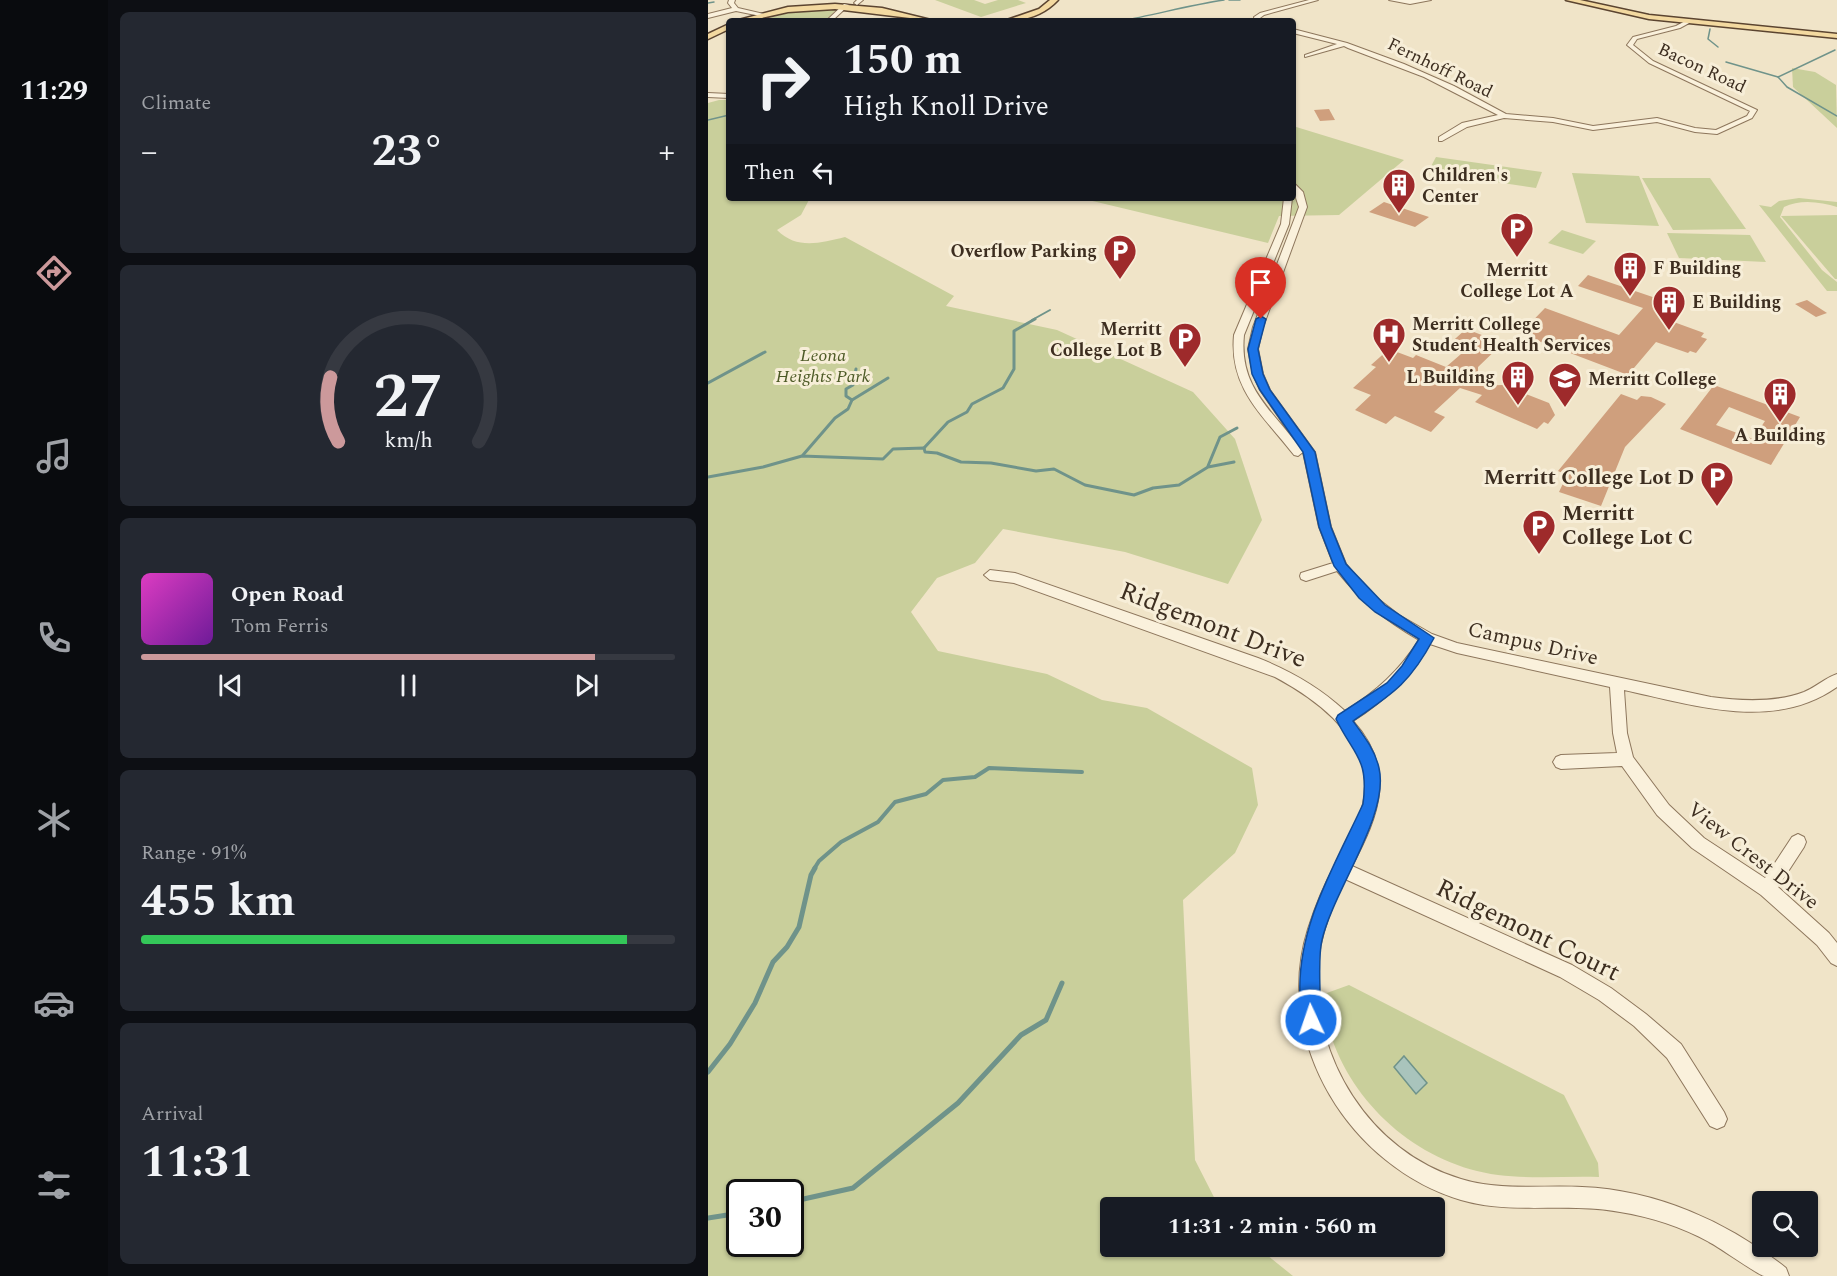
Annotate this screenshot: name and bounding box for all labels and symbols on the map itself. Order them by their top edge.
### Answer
street label: Fernhoff Road [1383,31,1497,105]
street label: Bacon Road [1653,36,1751,100]
place label: Children's Center [1422,162,1508,210]
building icon: Children's Center [1381,167,1417,214]
parking icon: Merritt College Lot A [1499,211,1535,258]
parking icon: Overflow Parking [1102,233,1138,280]
place label: Overflow Parking [951,238,1097,265]
building icon: F Building [1612,250,1648,297]
place label: F Building [1653,255,1741,282]
pin [1235,257,1286,319]
place label: Merritt College Lot A [1460,257,1574,305]
building icon: E Building [1651,284,1687,331]
place label: E Building [1692,289,1781,316]
place label: Merritt College Student Health Services [1412,311,1611,359]
place label: Merritt College Lot B [1050,316,1162,364]
hospital icon: Merritt College Student Health Services [1371,316,1407,363]
parking icon: Merritt College Lot B [1167,321,1203,368]
park label: Leona Heights Park [776,342,871,390]
building icon: L Building [1500,359,1536,406]
school or university icon: Merritt College [1547,361,1583,408]
place label: L Building [1406,364,1495,391]
place label: Merritt College [1588,366,1717,393]
building icon: A Building [1762,376,1798,423]
place label: A Building [1735,422,1825,449]
parking icon: Merritt College Lot D [1699,460,1735,507]
place label: Merritt College Lot D [1484,462,1694,494]
place label: Merritt College Lot C [1562,498,1693,554]
parking icon: Merritt College Lot C [1521,508,1557,555]
street label: Ridgemont Drive [1114,571,1312,679]
street label: Campus Drive [1465,613,1601,675]
street label: View Crest Drive [1680,794,1826,918]
street label: Ridgemont Court [1429,868,1627,992]
position arrow [1279,988,1343,1052]
speed limit sign: 30 [726,1179,804,1257]

